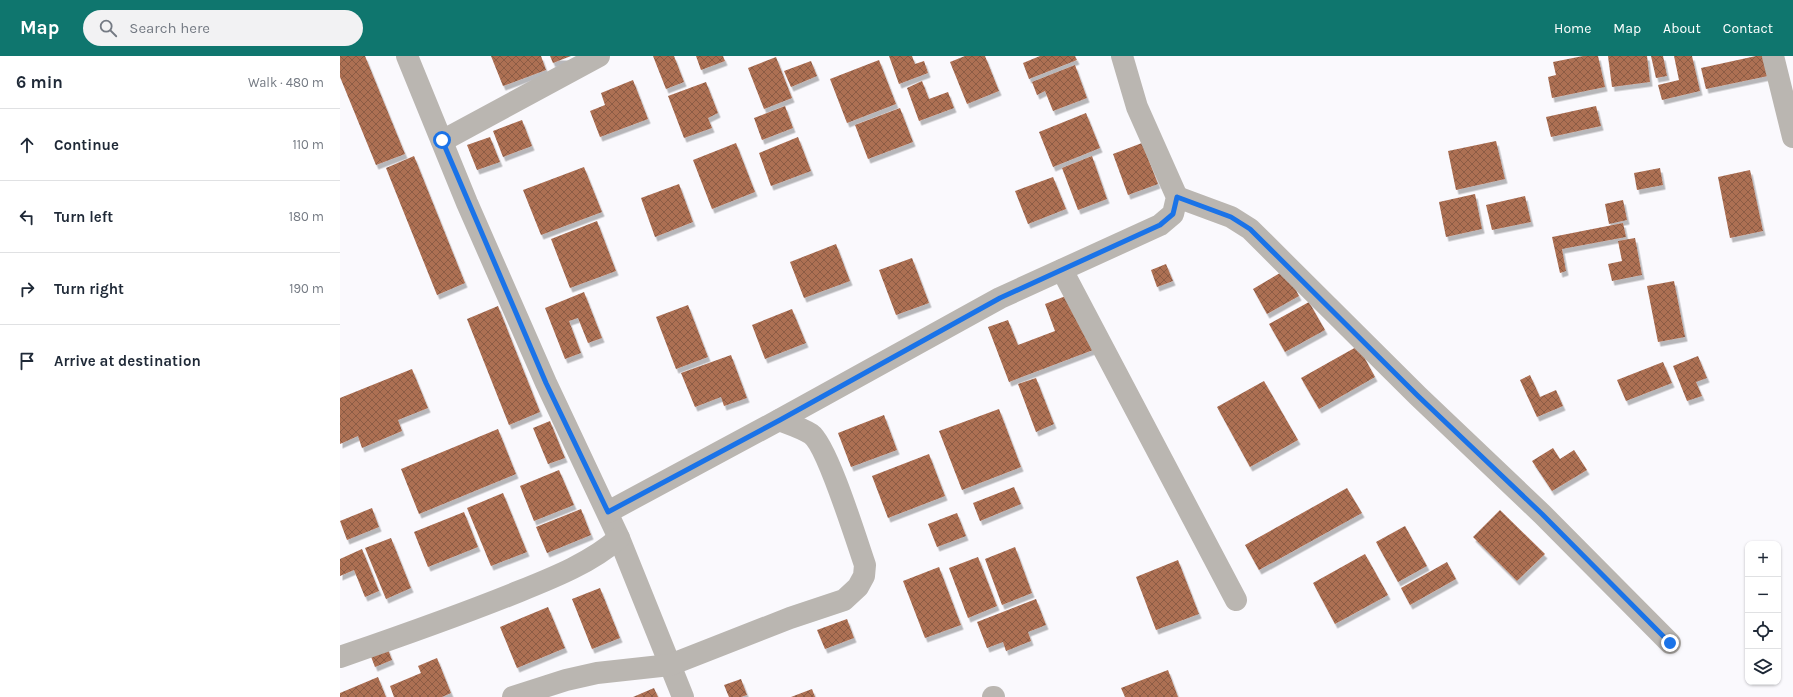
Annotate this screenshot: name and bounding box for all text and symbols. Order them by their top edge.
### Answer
search box [83,10,363,46]
text: Map [20,17,59,39]
icon: search [97,17,119,39]
text: Search here [129,19,210,37]
text: Home [1554,20,1591,37]
text: Map [1613,20,1641,37]
text: About [1663,20,1701,37]
text: Contact [1723,20,1773,37]
text: 6 min [16,72,63,92]
text: Walk · 480 m [248,75,324,90]
route start [433,131,451,149]
icon: ahead [16,134,38,156]
text: Continue [54,136,119,154]
text: 110 m [292,137,324,152]
icon: left [16,206,38,228]
text: Turn left [54,208,113,226]
text: 180 m [289,209,324,224]
icon: right [16,278,38,300]
text: Turn right [54,280,124,298]
text: 190 m [289,281,324,296]
icon: arrive [16,350,38,372]
text: Arrive at destination [54,352,201,370]
map controls [1745,541,1781,685]
button: + [1745,541,1781,577]
button: − [1745,577,1781,613]
button: locate [1745,613,1781,649]
route end [1661,634,1679,652]
button: layers [1745,649,1781,685]

